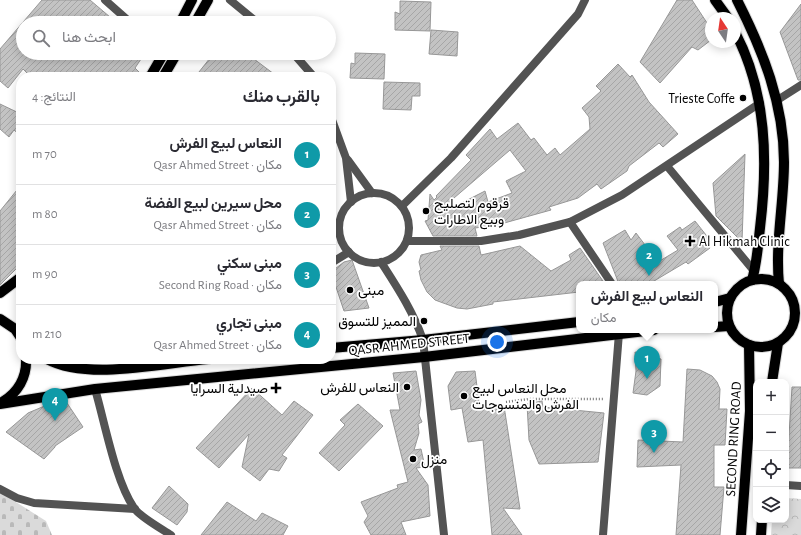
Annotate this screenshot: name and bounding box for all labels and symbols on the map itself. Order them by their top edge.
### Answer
north arrow [705,12,741,48]
place label: Trieste Coffe [668,92,735,106]
marker: Trieste Coffe [738,93,748,103]
place label: قرقوم لتصليح وبيع الاطارات [434,197,509,230]
marker: قرقوم لتصليح وبيع الاطارات [421,206,431,216]
marker: Al Hikmah Clinic [684,235,696,247]
place label: Al Hikmah Clinic [699,235,790,249]
pin: 2 [636,243,662,276]
place label: مبنى [358,284,384,299]
marker: مبنى [345,285,355,295]
place label: المميز للتسوق [338,315,416,330]
marker: المميز للتسوق [419,316,429,326]
street label: QASR AHMED STREET [348,332,470,358]
your location [487,332,507,352]
pin: 1 [634,346,660,379]
place label: النعاس للفرش [320,381,399,396]
street label: SECOND RING ROAD [724,381,744,497]
place label: صيدلية السرايا [190,382,268,397]
marker: النعاس للفرش [402,382,412,392]
place label: محل النعاس لبيع الفرش والمنسوجات [472,382,579,413]
marker: صيدلية السرايا [271,383,281,393]
pin: 4 [42,388,68,421]
marker: محل النعاس لبيع الفرش والمنسوجات [459,391,469,401]
pin: 3 [641,420,667,453]
place label: منزل [421,453,447,469]
marker: منزل [408,454,418,464]

